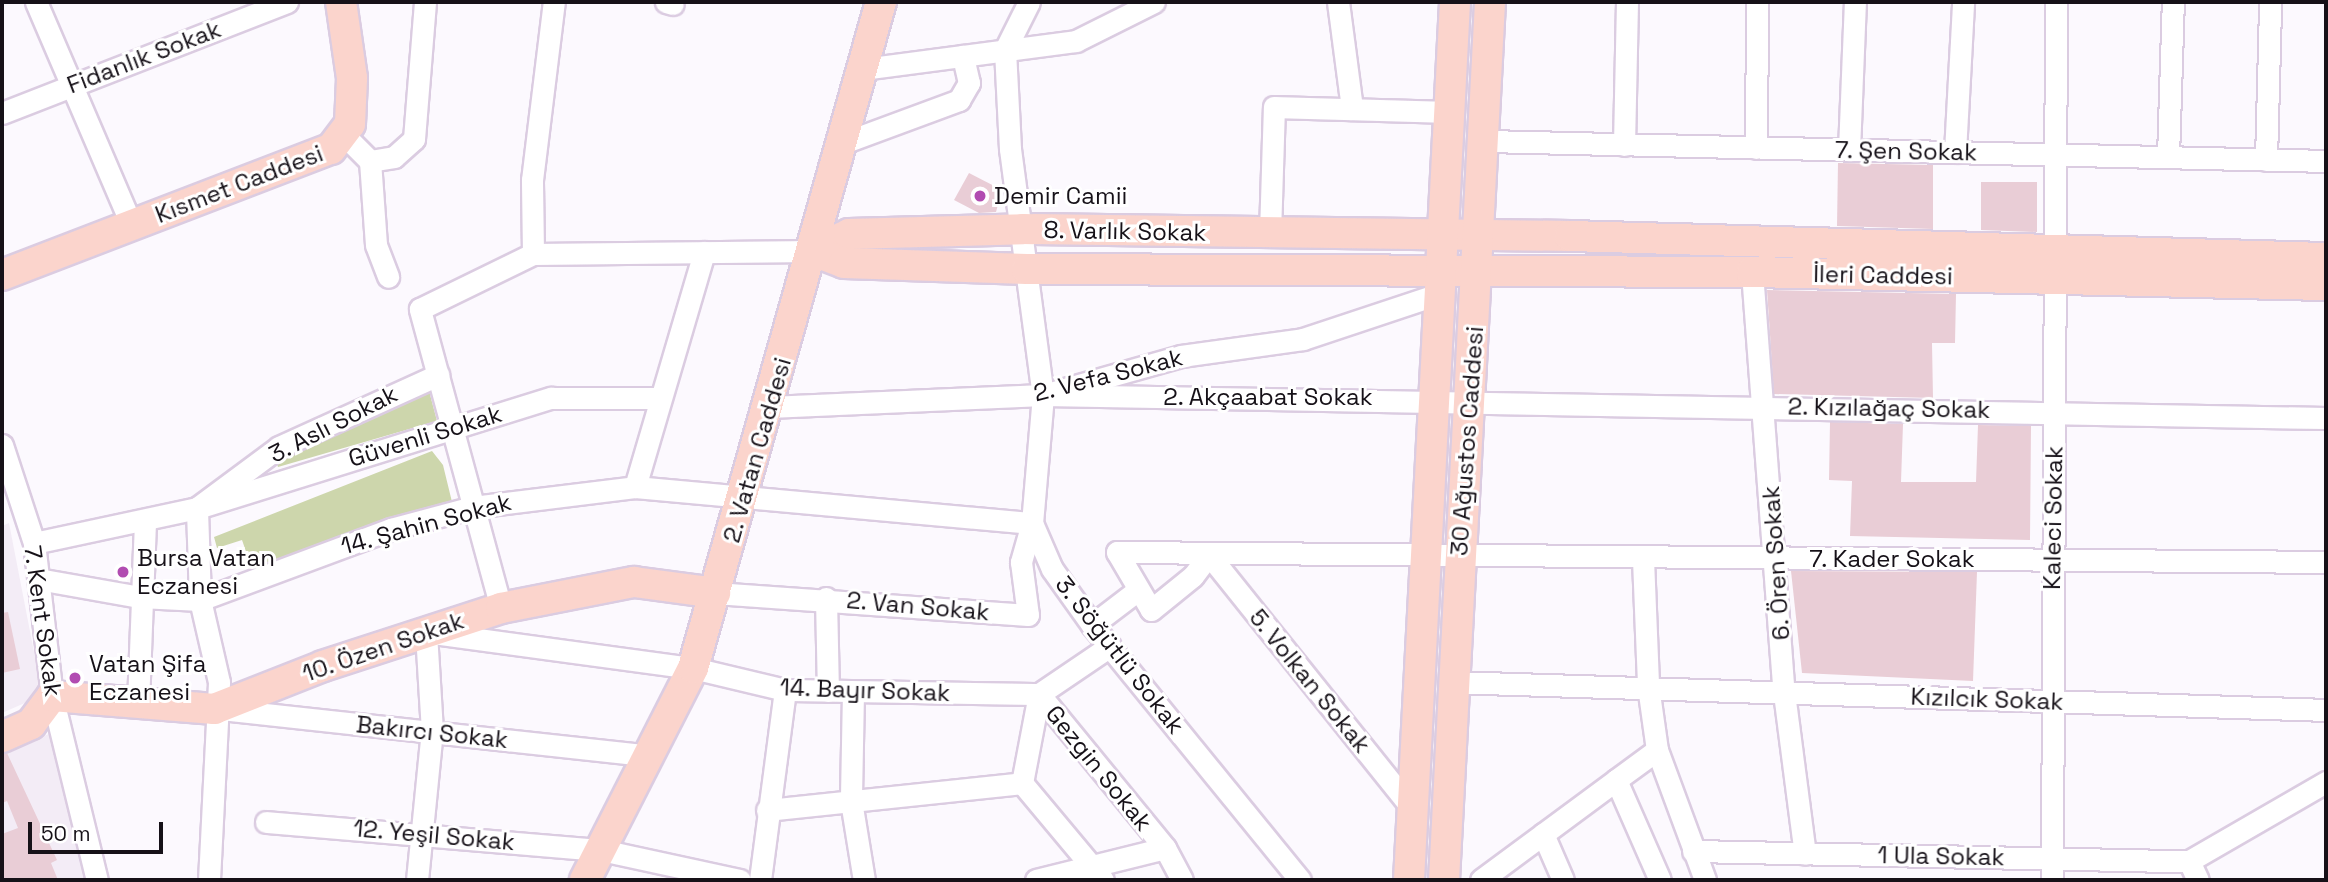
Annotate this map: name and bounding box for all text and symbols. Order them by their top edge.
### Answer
street label: Fidanlık Sokak [63,14,225,100]
street label: 7. Şen Sokak [1834,135,1978,167]
street label: Kısmet Caddesi [151,139,327,229]
place label: Demir Camii [994,182,1127,210]
marker: Demir Camii [972,188,988,204]
street label: 8. Varlık Sokak [1043,215,1207,247]
street label: İleri Caddesi [1813,259,1953,291]
street label: 30 Ağustos Caddesi [1445,325,1489,557]
street label: 2. Vefa Sokak [1030,342,1186,408]
street label: 2. Vatan Caddesi [717,354,797,546]
street label: 3. Aslı Sokak [264,379,402,469]
street label: 2. Akçaabat Sokak [1163,383,1373,411]
street label: 2. Kızılağaç Sokak [1787,392,1991,424]
street label: Güvenli Sokak [345,399,505,473]
street label: Kaleci Sokak [2037,446,2069,590]
street label: 6. Ören Sokak [1756,484,1796,642]
street label: 14. Şahin Sokak [337,487,515,561]
street label: 7. Kent Sokak [18,543,68,699]
place label: Bursa Vatan Eczanesi [137,544,275,600]
street label: 7. Kader Sokak [1809,545,1975,573]
marker: Bursa Vatan Eczanesi [115,564,131,580]
street label: 3. Söğütlü Sokak [1049,570,1191,740]
street label: 2. Van Sokak [845,585,991,627]
street label: 5. Volkan Sokak [1243,603,1377,759]
street label: 10. Özen Sokak [298,606,468,688]
place label: Vatan Şifa Eczanesi [89,650,206,706]
marker: Vatan Şifa Eczanesi [67,670,83,686]
street label: 14. Bayır Sokak [779,673,951,707]
street label: Kızılcık Sokak [1910,682,2064,716]
street label: Gezgin Sokak [1040,700,1158,836]
street label: Bakırcı Sokak [355,710,509,754]
scale bar [32,808,166,852]
street label: 12. Yeşil Sokak [352,814,516,856]
text: 50 m [41,820,91,847]
street label: 1 Ula Sokak [1877,840,2005,872]

